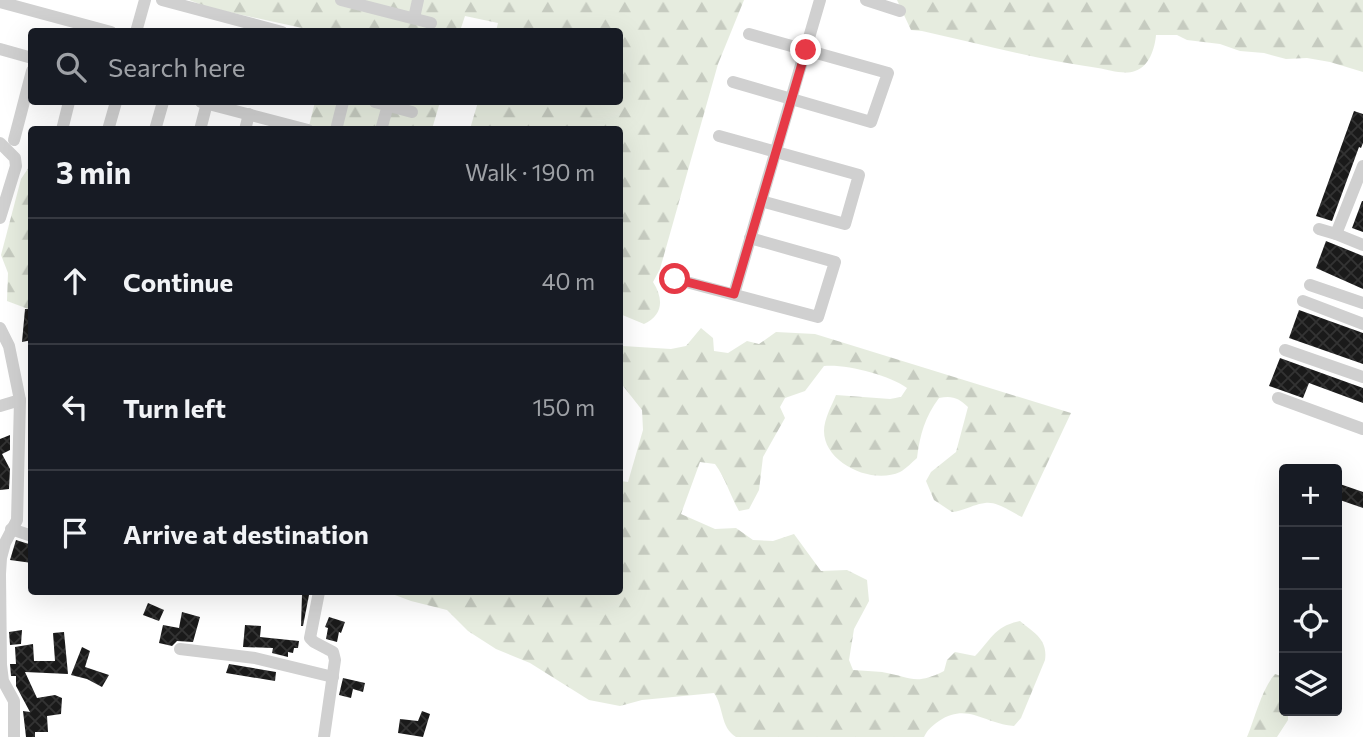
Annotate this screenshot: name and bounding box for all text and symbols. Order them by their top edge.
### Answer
search box [28,28,623,105]
route end [790,34,821,65]
icon: search [52,48,90,86]
text: Search here [108,51,246,82]
text: 3 min [56,153,131,190]
text: Walk · 190 m [465,158,595,186]
icon: ahead [56,262,94,300]
route start [659,263,690,294]
text: Continue [123,266,233,297]
text: 40 m [542,267,595,295]
icon: left [56,388,94,426]
text: Turn left [123,392,226,423]
text: 150 m [532,393,595,421]
map controls [1279,464,1342,716]
button: + [1279,464,1342,527]
icon: arrive [56,514,94,552]
text: Arrive at destination [123,518,369,549]
button: − [1279,527,1342,590]
button: locate [1279,590,1342,653]
button: layers [1279,653,1342,716]

